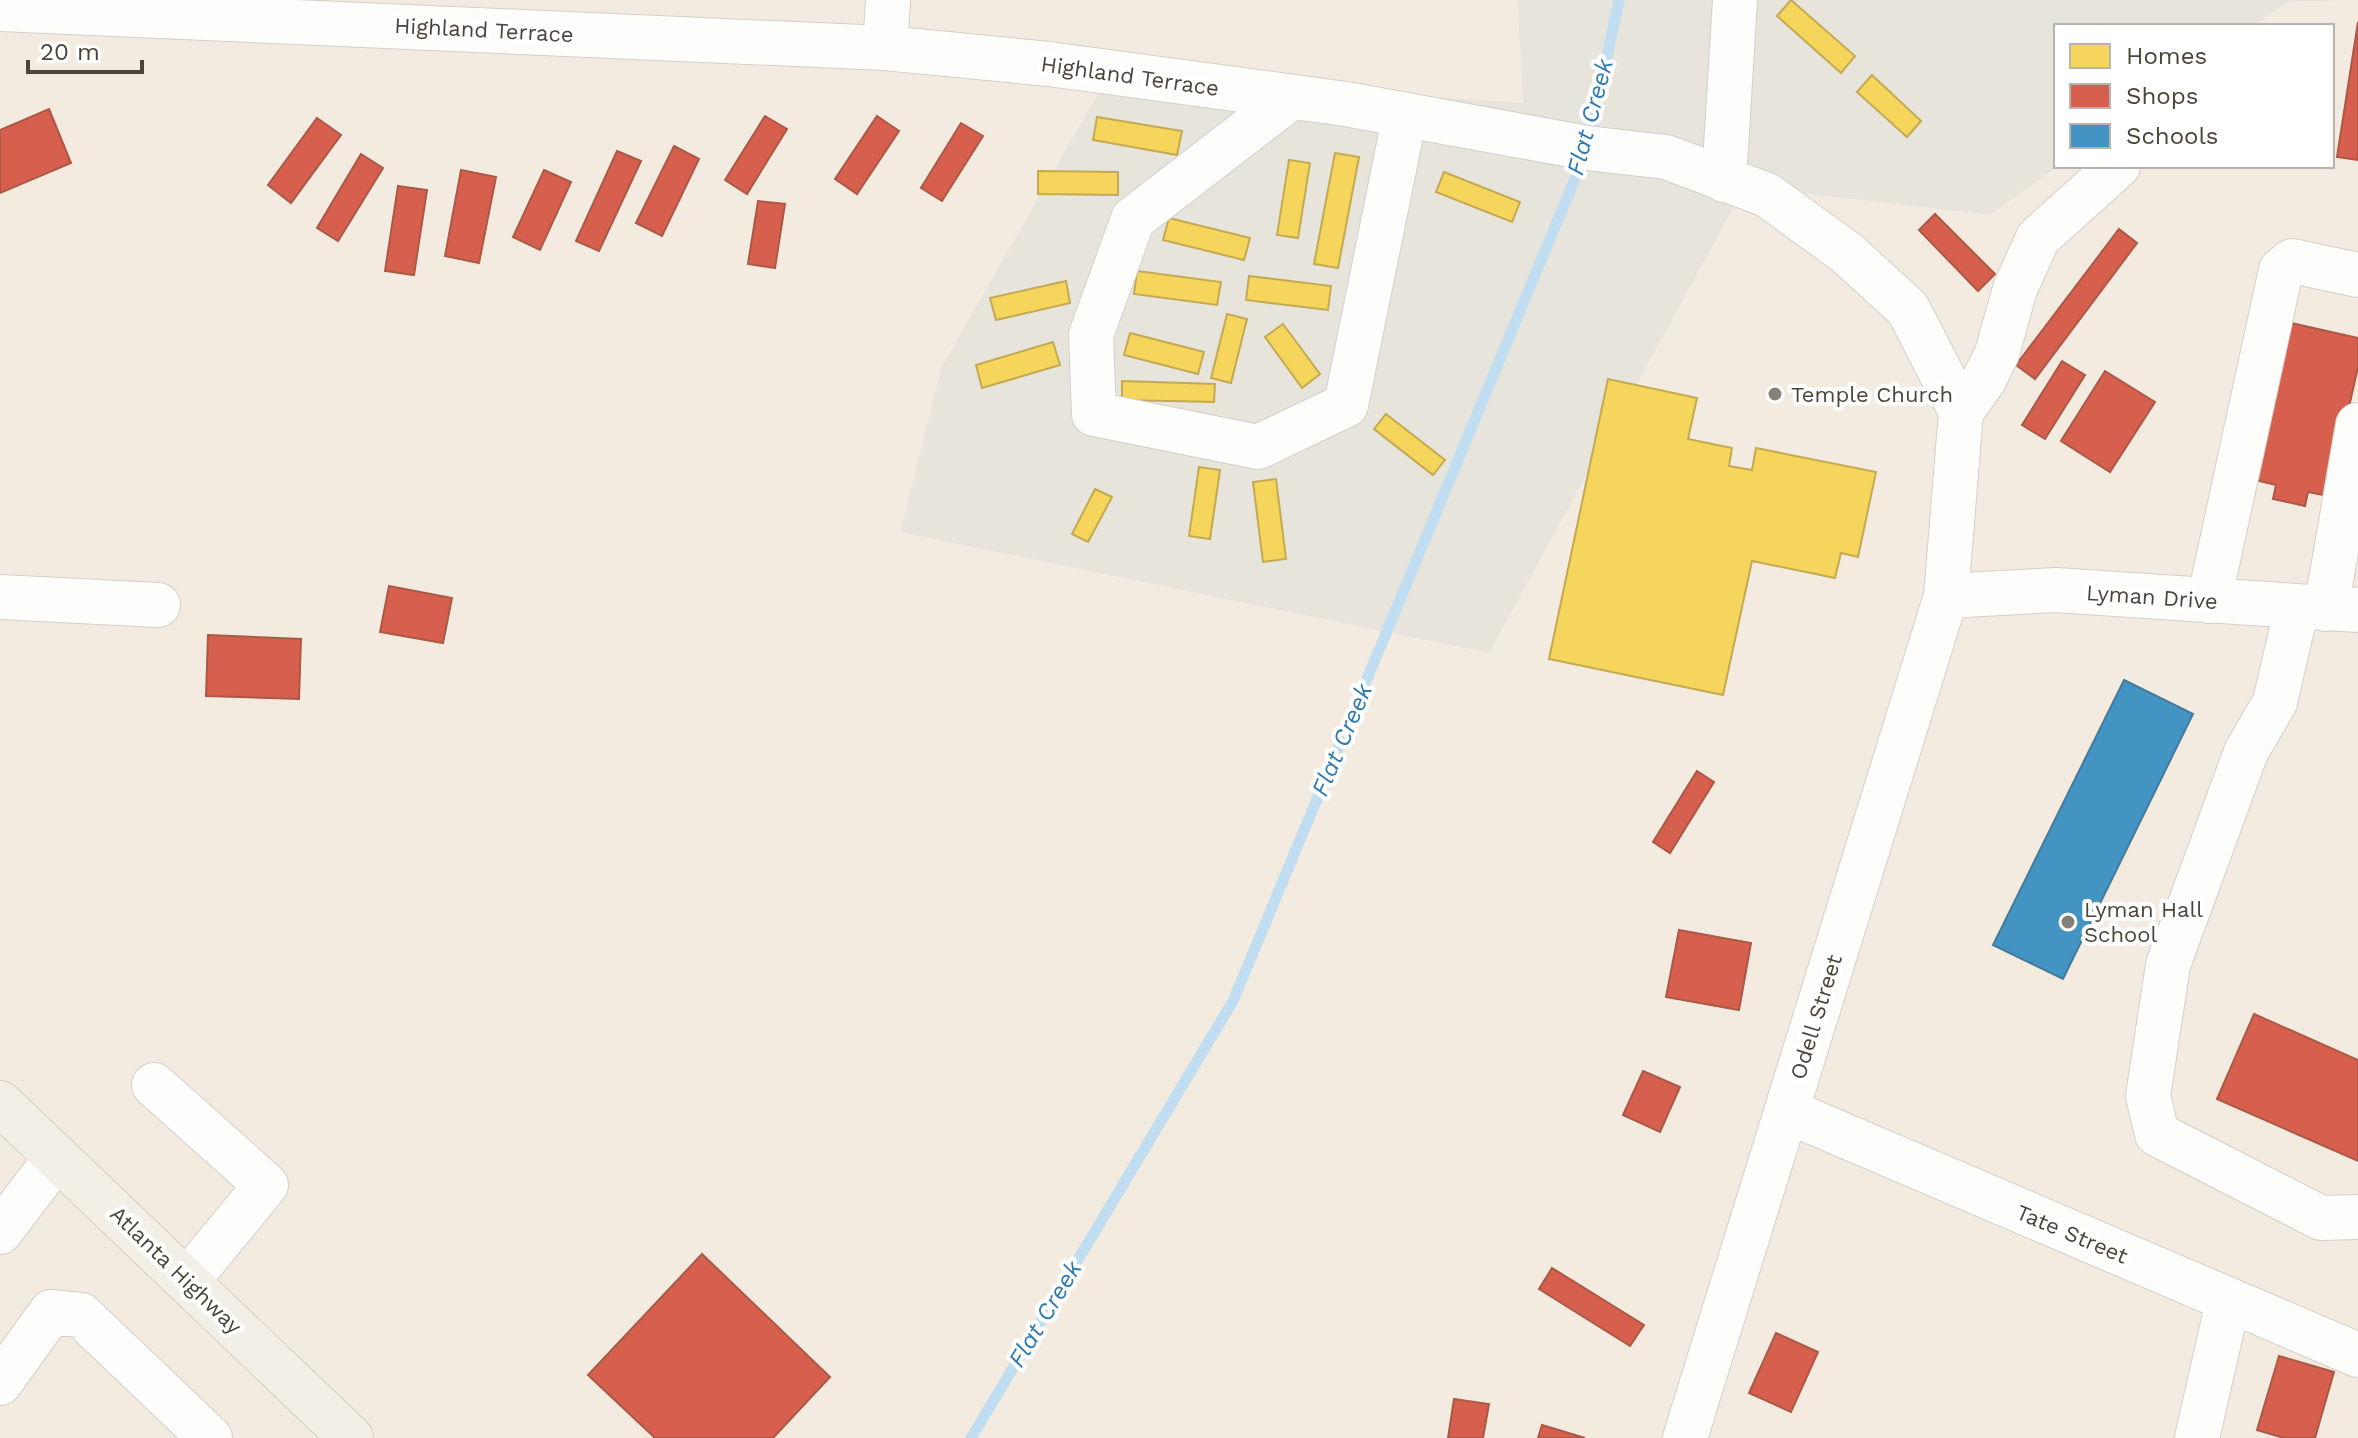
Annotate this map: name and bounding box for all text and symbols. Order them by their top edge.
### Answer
street label: Highland Terrace [394,13,574,47]
scale bar [28,24,142,74]
legend [2054,24,2334,168]
text: 20 m [40,38,100,66]
text: Homes [2126,42,2207,70]
street label: Highland Terrace [1039,51,1221,101]
water label: Flat Creek [1561,55,1619,178]
text: Shops [2126,82,2198,110]
text: Schools [2126,122,2218,150]
place label: Temple Church [1791,382,1953,407]
marker: Temple Church [1766,385,1784,403]
street label: Lyman Drive [2085,580,2219,614]
water label: Flat Creek [1306,679,1379,800]
place label: Lyman Hall School [2084,897,2203,947]
marker: Lyman Hall School [2059,913,2077,931]
street label: Odell Street [1785,951,1847,1083]
street label: Tate Street [2012,1199,2132,1269]
street label: Atlanta Highway [105,1201,247,1339]
water label: Flat Creek [1002,1255,1088,1372]

